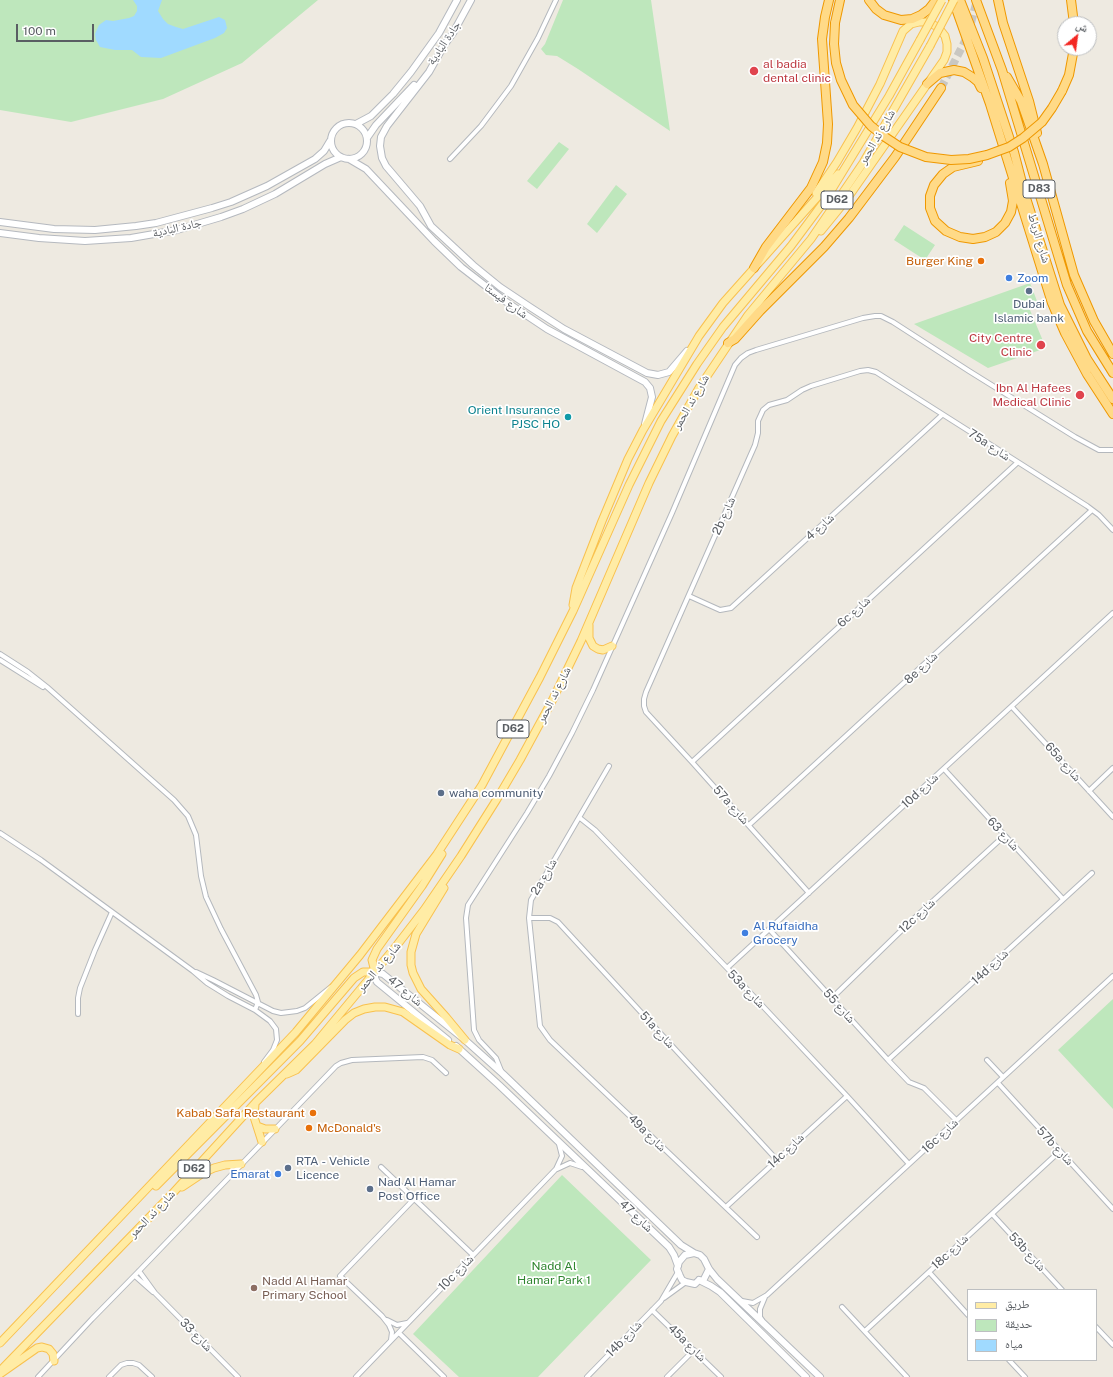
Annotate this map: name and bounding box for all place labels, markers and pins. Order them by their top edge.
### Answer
place label: al badia dental clinic [763,57,831,85]
marker: al badia dental clinic [748,65,760,77]
place label: Burger King [906,254,973,268]
marker: Burger King [976,256,986,266]
place label: Zoom [1017,271,1048,285]
marker: Zoom [1004,273,1014,283]
marker: Dubai Islamic bank [1024,286,1034,296]
place label: Dubai Islamic bank [994,297,1064,325]
place label: City Centre Clinic [969,331,1032,359]
marker: City Centre Clinic [1035,339,1047,351]
place label: Ibn Al Hafees Medical Clinic [993,381,1071,409]
marker: Ibn Al Hafees Medical Clinic [1074,389,1086,401]
place label: Orient Insurance PJSC HO [468,403,560,431]
marker: Orient Insurance PJSC HO [563,412,573,422]
place label: waha community [449,786,543,800]
marker: waha community [436,788,446,798]
place label: Al Rufaidha Grocery [753,919,818,947]
marker: Al Rufaidha Grocery [740,928,750,938]
place label: Kabab Safa Restaurant [176,1106,305,1120]
marker: Kabab Safa Restaurant [308,1108,318,1118]
place label: McDonald's [317,1121,381,1135]
marker: McDonald's [304,1123,314,1133]
place label: RTA - Vehicle Licence [296,1154,370,1182]
marker: RTA - Vehicle Licence [283,1163,293,1173]
place label: Emarat [230,1167,270,1181]
marker: Emarat [273,1169,283,1179]
place label: Nad Al Hamar Post Office [378,1175,456,1203]
marker: Nad Al Hamar Post Office [365,1184,375,1194]
place label: Nadd Al Hamar Primary School [262,1274,347,1302]
marker: Nadd Al Hamar Primary School [249,1283,259,1293]

